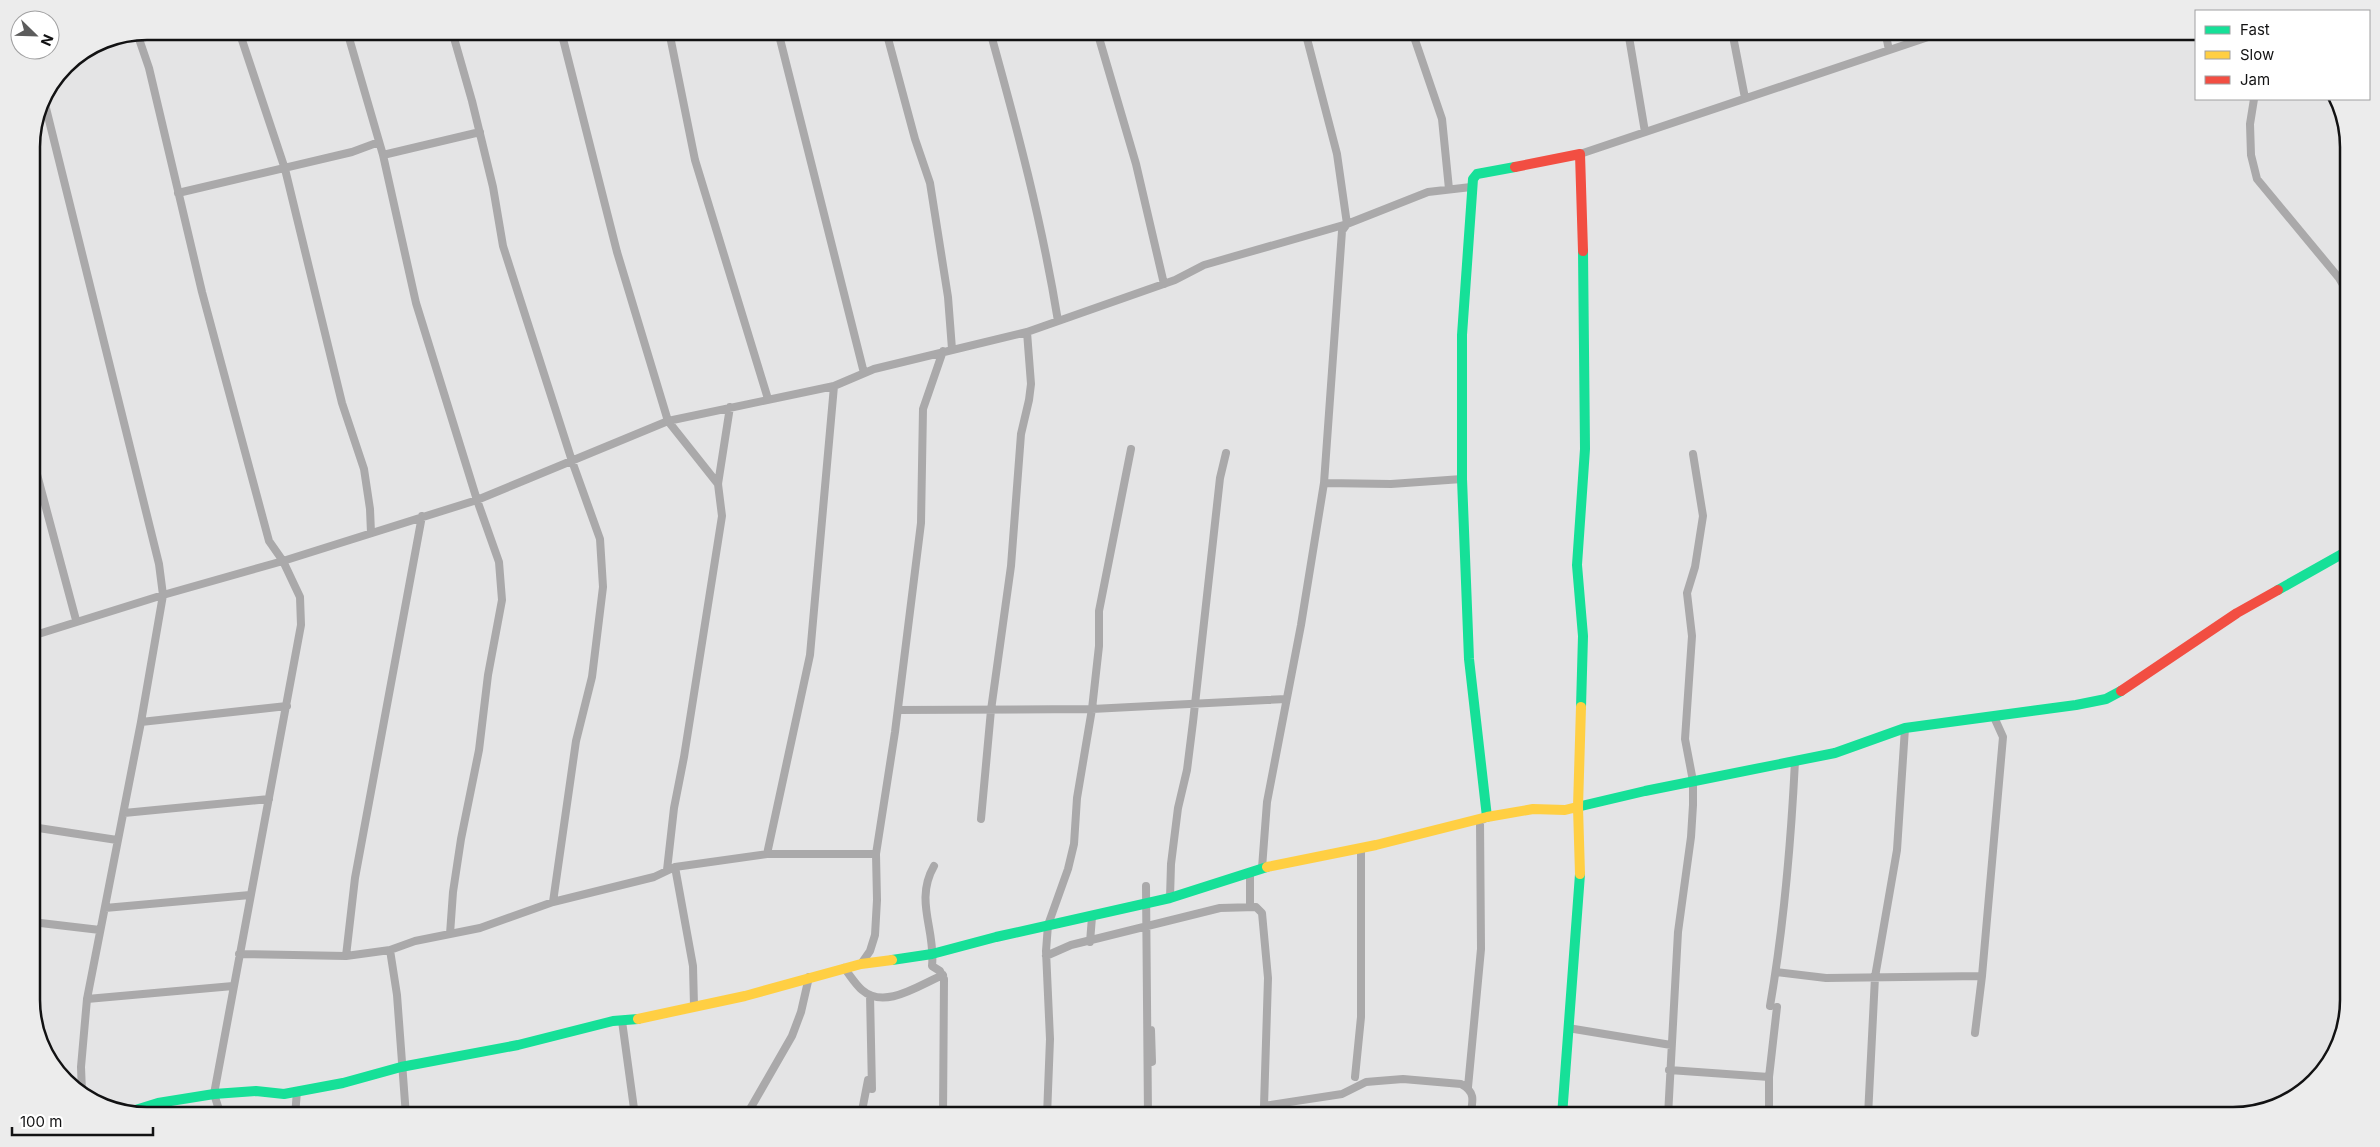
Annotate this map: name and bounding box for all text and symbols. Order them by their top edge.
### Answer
north arrow [10,10,60,60]
legend [2195,10,2370,100]
text: Fast [2240,20,2270,39]
text: N [38,32,57,49]
text: Slow [2240,45,2274,64]
text: Jam [2240,70,2270,89]
scale bar [12,1104,154,1136]
text: 100 m [20,1112,62,1131]

